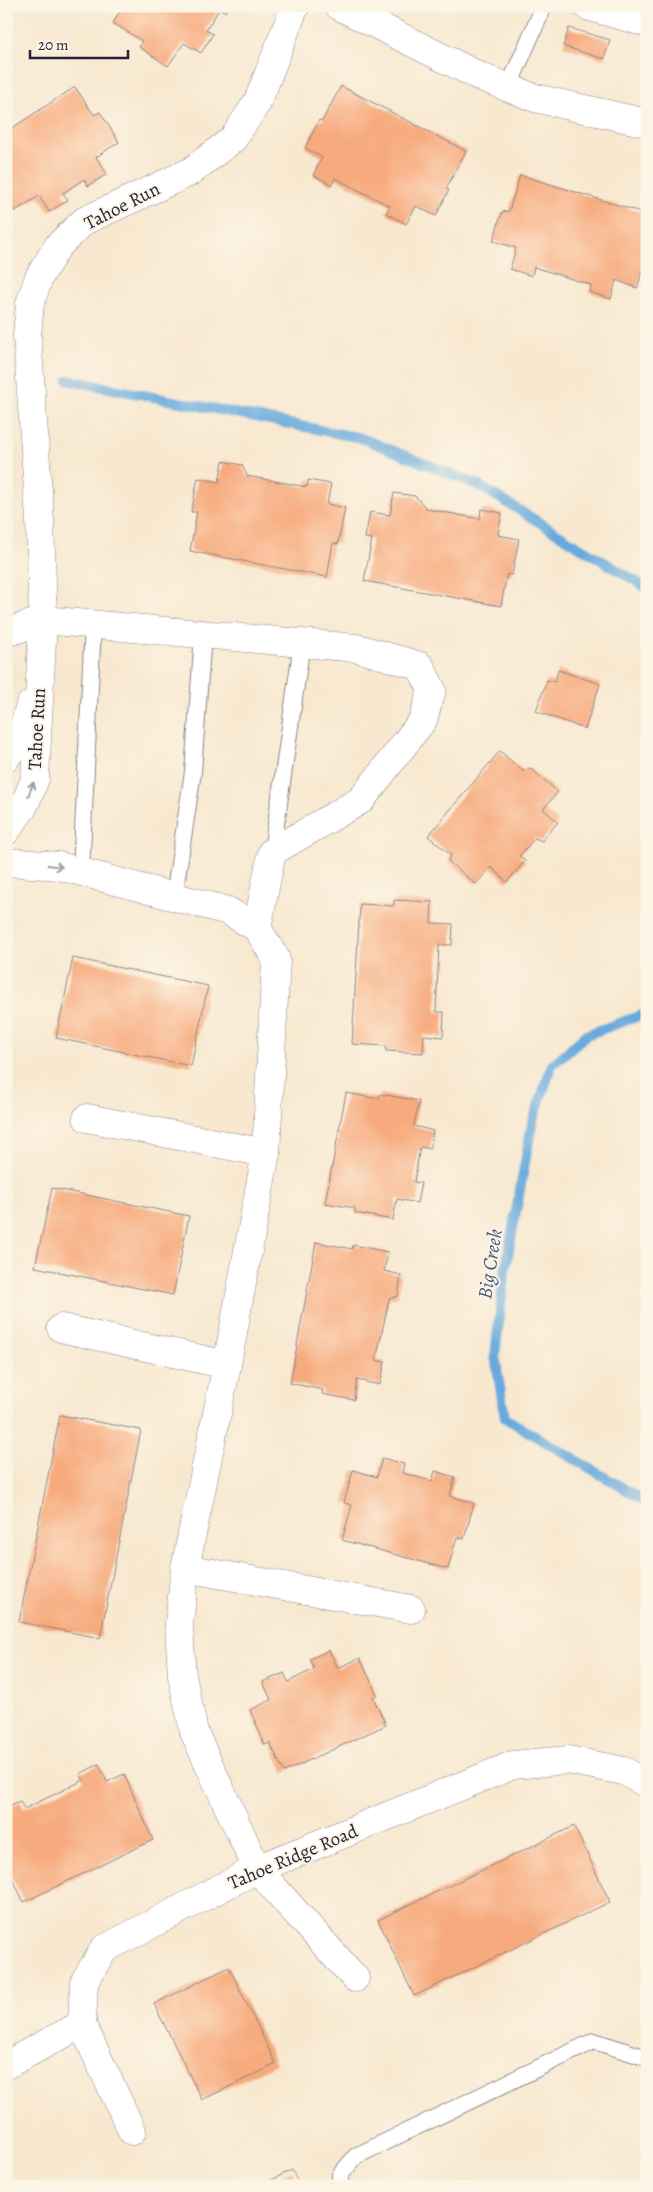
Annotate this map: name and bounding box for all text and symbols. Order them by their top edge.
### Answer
scale bar [30,28,128,60]
text: 20 m [38,35,69,55]
street label: Tahoe Run [80,176,164,236]
street label: Tahoe Run [22,687,52,771]
one-way arrow [27,782,36,798]
one-way arrow [46,861,62,871]
water label: Big Creek [471,1227,509,1301]
street label: Tahoe Ridge Road [224,1818,363,1896]

